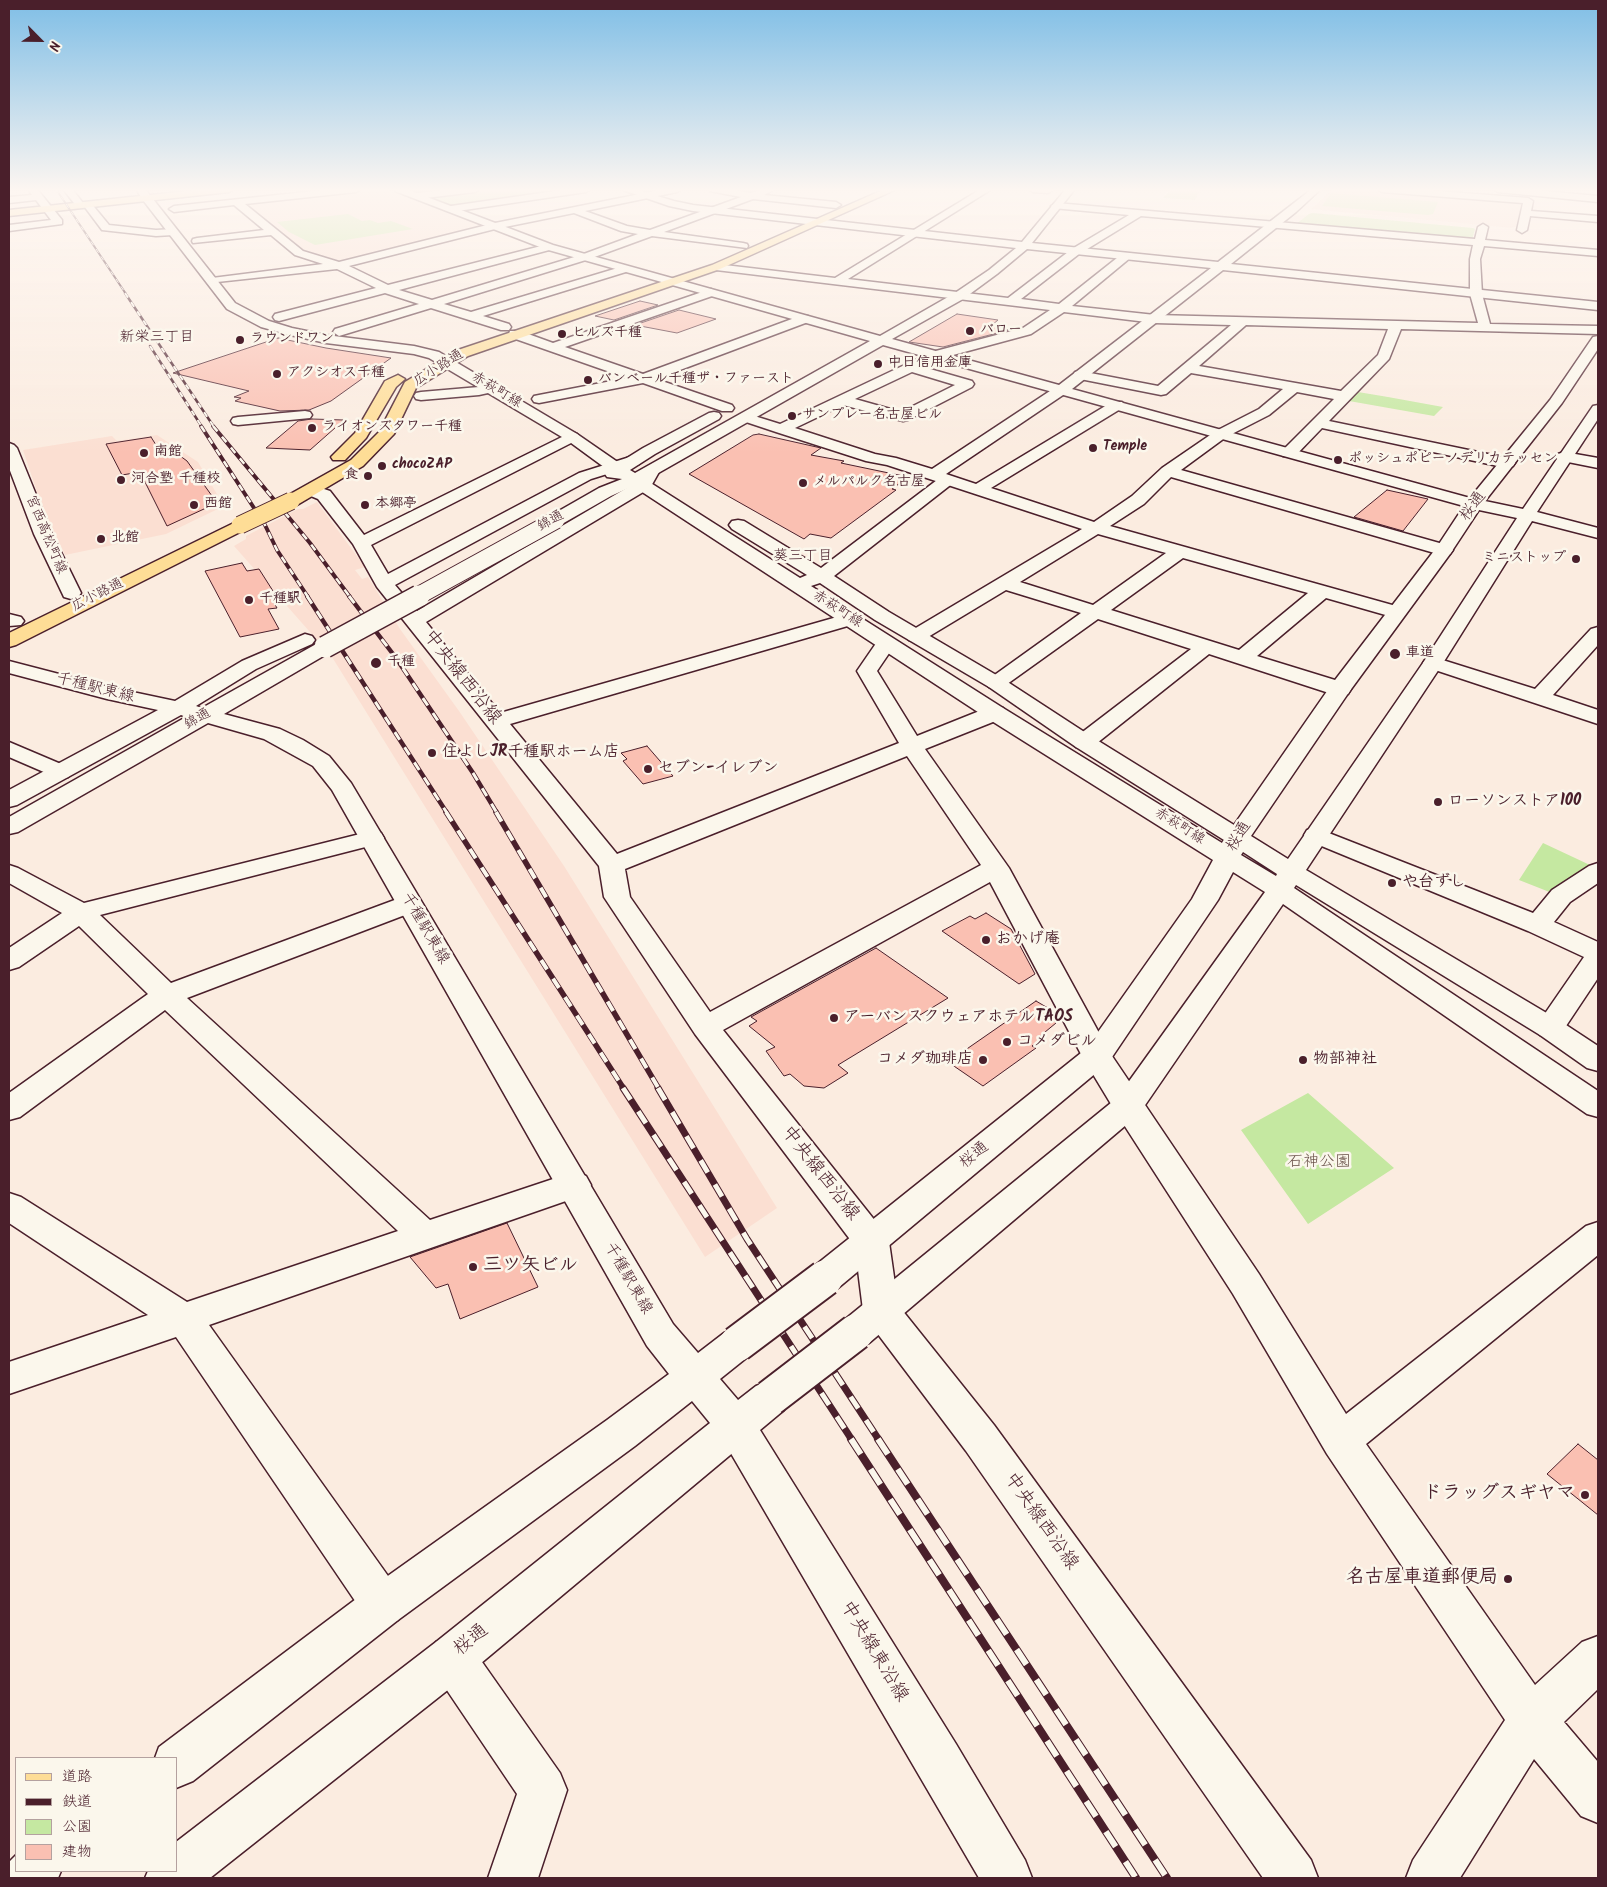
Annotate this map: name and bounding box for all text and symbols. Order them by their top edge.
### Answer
north arrow [15,15,65,65]
text: N [42,37,66,54]
place label: バロー [980,323,1022,339]
marker: バロー [964,325,976,337]
place label: ヒルズ千種 [572,326,642,342]
marker: ヒルズ千種 [556,328,568,340]
district label: 新栄三丁目 [120,329,194,347]
place label: ラウンドワン [250,332,334,348]
marker: ラウンドワン [234,334,246,346]
street label: 広小路通 [411,347,467,391]
place label: 中日信用金庫 [888,356,972,372]
marker: 中日信用金庫 [872,358,884,370]
place label: アクシオス千種 [287,366,385,382]
marker: アクシオス千種 [271,368,283,380]
street label: 赤萩町線 [468,369,524,413]
place label: バンベール千種ザ・ファースト [598,372,794,388]
marker: バンベール千種ザ・ファースト [582,374,594,386]
place label: サンプレー名古屋ビル [802,408,943,424]
marker: サンプレー名古屋ビル [786,410,798,422]
place label: ライオンズタワー千種 [322,420,462,436]
marker: ライオンズタワー千種 [306,422,318,434]
place label: Temple [1103,440,1147,456]
marker: Temple [1087,442,1099,454]
place label: 南館 [154,445,182,461]
marker: 南館 [138,447,150,459]
place label: ポッシュポピーノデリカテッセン [1348,452,1557,468]
marker: ポッシュポピーノデリカテッセン [1332,454,1344,466]
place label: chocoZAP [392,458,452,474]
marker: chocoZAP [376,460,388,472]
place label: 食 [344,468,358,484]
marker: 食 [362,470,374,482]
place label: 河合塾 千種校 [131,472,220,488]
marker: 河合塾 千種校 [115,474,127,486]
place label: メルパルク名古屋 [813,475,925,491]
marker: メルパルク名古屋 [797,477,809,489]
street label: 桜通 [1457,488,1491,526]
street label: 宮西高松町線 [21,493,69,577]
place label: 西館 [204,497,232,513]
place label: 本郷亭 [375,497,417,513]
marker: 西館 [188,499,200,511]
marker: 本郷亭 [359,499,371,511]
street label: 錦通 [535,508,567,536]
place label: 北館 [111,531,139,547]
marker: 北館 [95,533,107,545]
district label: 葵三丁目 [773,548,833,566]
place label: ミニストップ [1482,551,1566,567]
marker: ミニストップ [1570,553,1582,565]
street label: 広小路通 [69,576,127,616]
street label: 赤萩町線 [809,588,865,632]
place label: 千種駅 [259,592,301,608]
marker: 千種駅 [243,594,255,606]
street label: 中央線西沿線 [417,626,505,730]
place label: 車道 [1406,646,1434,662]
marker: 車道 [1388,647,1402,661]
place label: 千種 [387,655,415,671]
marker: 千種 [369,656,383,670]
street label: 千種駅東線 [54,670,136,708]
street label: 錦通 [182,706,214,734]
place label: 住よしJR千種駅ホーム店 [442,743,619,763]
marker: 住よしJR千種駅ホーム店 [426,747,438,759]
place label: セブン-イレブン [658,759,778,779]
marker: セブン-イレブン [642,763,654,775]
place label: ローソンストア100 [1448,792,1581,812]
marker: ローソンストア100 [1432,796,1444,808]
street label: 赤萩町線 [1151,805,1207,849]
street label: 桜通 [1224,818,1256,856]
place label: や台ずし [1402,873,1466,893]
marker: や台ずし [1386,877,1398,889]
street label: 千種駅東線 [396,890,452,968]
place label: おかげ庵 [996,930,1060,950]
marker: おかげ庵 [980,934,992,946]
place label: アーバンスクウェアホテルTAOS [844,1008,1073,1028]
marker: アーバンスクウェアホテルTAOS [828,1012,840,1024]
place label: コメダビル [1017,1032,1097,1052]
marker: コメダビル [1001,1036,1013,1048]
place label: コメダ珈琲店 [877,1050,973,1070]
place label: 物部神社 [1313,1050,1377,1070]
marker: コメダ珈琲店 [977,1054,989,1066]
marker: 物部神社 [1297,1054,1309,1066]
street label: 中央線西沿線 [775,1122,863,1226]
street label: 桜通 [957,1138,993,1174]
park label: 石神公園 [1287,1153,1351,1173]
street label: 千種駅東線 [599,1240,655,1318]
place label: 三ツ矢ビル [483,1256,578,1278]
marker: 三ツ矢ビル [467,1261,479,1273]
street label: 中央線西沿線 [998,1469,1082,1575]
place label: ドラッグスギヤマ [1423,1484,1575,1506]
marker: ドラッグスギヤマ [1579,1489,1591,1501]
place label: 名古屋車道郵便局 [1346,1568,1498,1590]
marker: 名古屋車道郵便局 [1502,1573,1514,1585]
street label: 中央線東沿線 [834,1597,912,1707]
street label: 桜通 [450,1620,494,1662]
legend [15,1757,178,1872]
text: 道路 [62,1765,92,1789]
text: 鉄道 [62,1790,92,1814]
text: 公園 [62,1815,92,1839]
text: 建物 [62,1840,92,1864]

